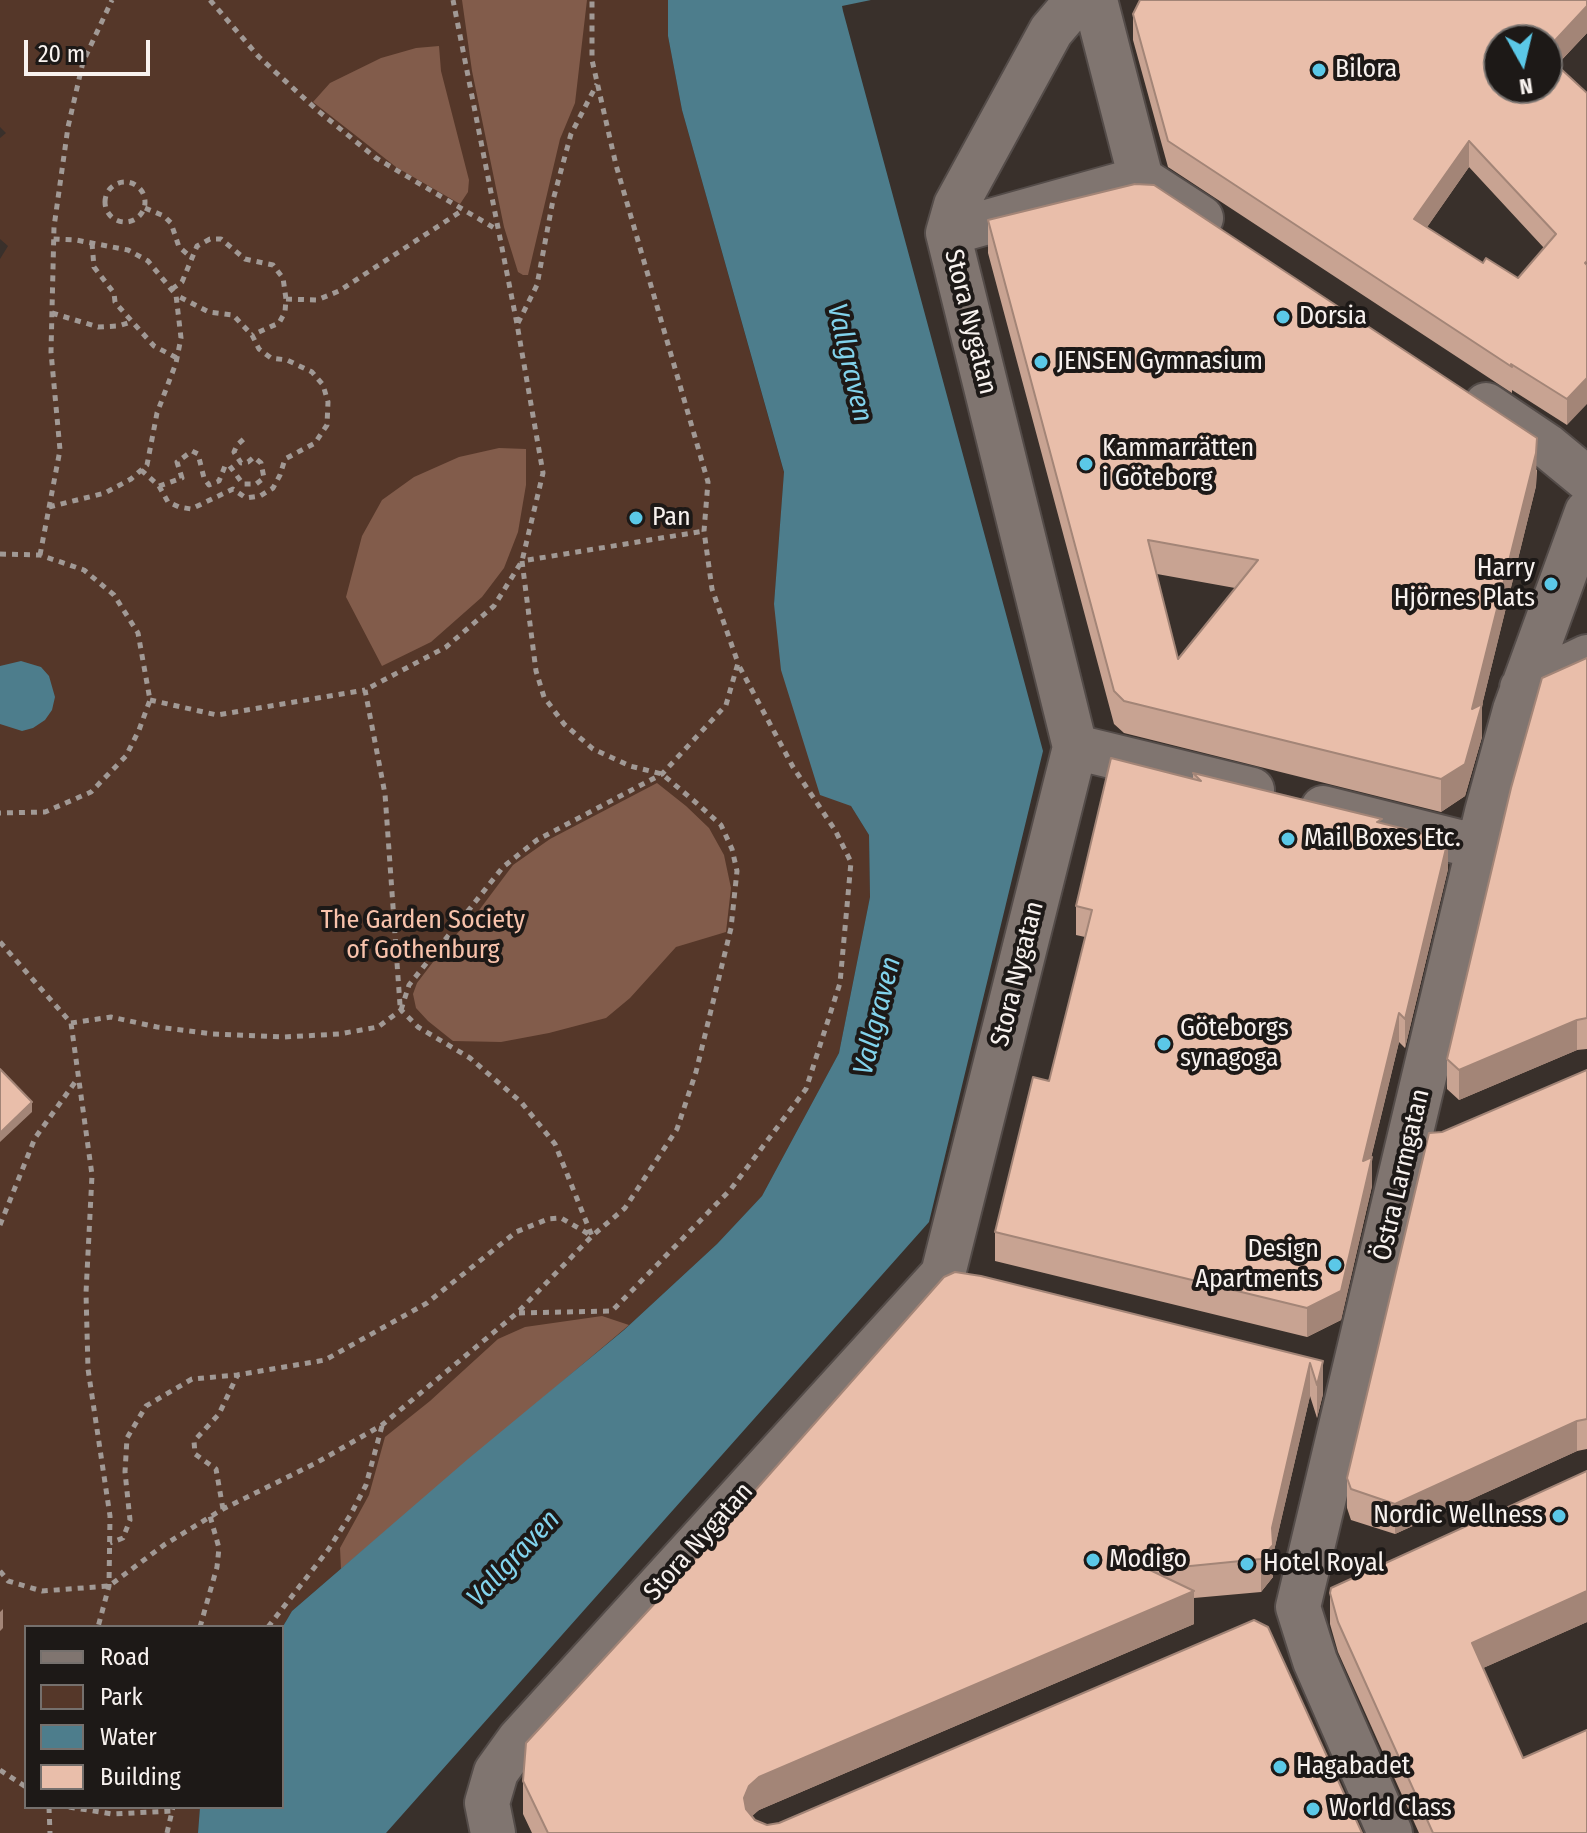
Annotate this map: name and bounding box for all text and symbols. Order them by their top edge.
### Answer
scale bar [28,24,154,74]
north arrow [1483,24,1563,104]
text: 20 m [38,40,85,68]
place label: Bilora [1335,54,1397,86]
marker: Bilora [1310,61,1328,79]
text: N [1518,72,1535,101]
street label: Stora Nygatan [937,246,1003,398]
water label: Vallgraven [819,300,879,426]
place label: Dorsia [1299,301,1367,333]
marker: Dorsia [1274,308,1292,326]
place label: JENSEN Gymnasium [1057,346,1263,378]
marker: JENSEN Gymnasium [1032,353,1050,371]
place label: Kammarrätten i Göteborg [1102,433,1254,494]
marker: Kammarrätten i Göteborg [1077,455,1095,473]
place label: Pan [652,502,691,534]
marker: Pan [627,509,645,527]
place label: Harry Hjörnes Plats [1394,553,1535,614]
marker: Harry Hjörnes Plats [1542,575,1560,593]
place label: Mail Boxes Etc. [1304,823,1460,855]
marker: Mail Boxes Etc. [1279,830,1297,848]
street label: Stora Nygatan [985,898,1051,1050]
park label: The Garden Society of Gothenburg [321,905,525,966]
water label: Vallgraven [847,953,909,1079]
place label: Göteborgs synagoga [1180,1013,1289,1074]
marker: Göteborgs synagoga [1155,1035,1173,1053]
street label: Östra Larmgatan [1367,1086,1437,1264]
place label: Design Apartments [1195,1234,1319,1296]
marker: Design Apartments [1326,1256,1344,1274]
street label: Stora Nygatan [638,1476,760,1608]
place label: Nordic Wellness [1373,1500,1543,1532]
water label: Vallgraven [461,1503,567,1615]
marker: Nordic Wellness [1550,1507,1568,1525]
place label: Modigo [1109,1544,1187,1576]
place label: Hotel Royal [1263,1548,1384,1580]
marker: Modigo [1084,1551,1102,1569]
marker: Hotel Royal [1238,1555,1256,1573]
legend [24,1625,284,1809]
text: Road [100,1643,150,1671]
text: Park [100,1683,143,1711]
text: Water [100,1723,157,1751]
place label: Hagabadet [1296,1751,1410,1783]
marker: Hagabadet [1271,1758,1289,1776]
text: Building [100,1763,181,1791]
place label: World Class [1329,1793,1452,1825]
marker: World Class [1304,1800,1322,1818]

